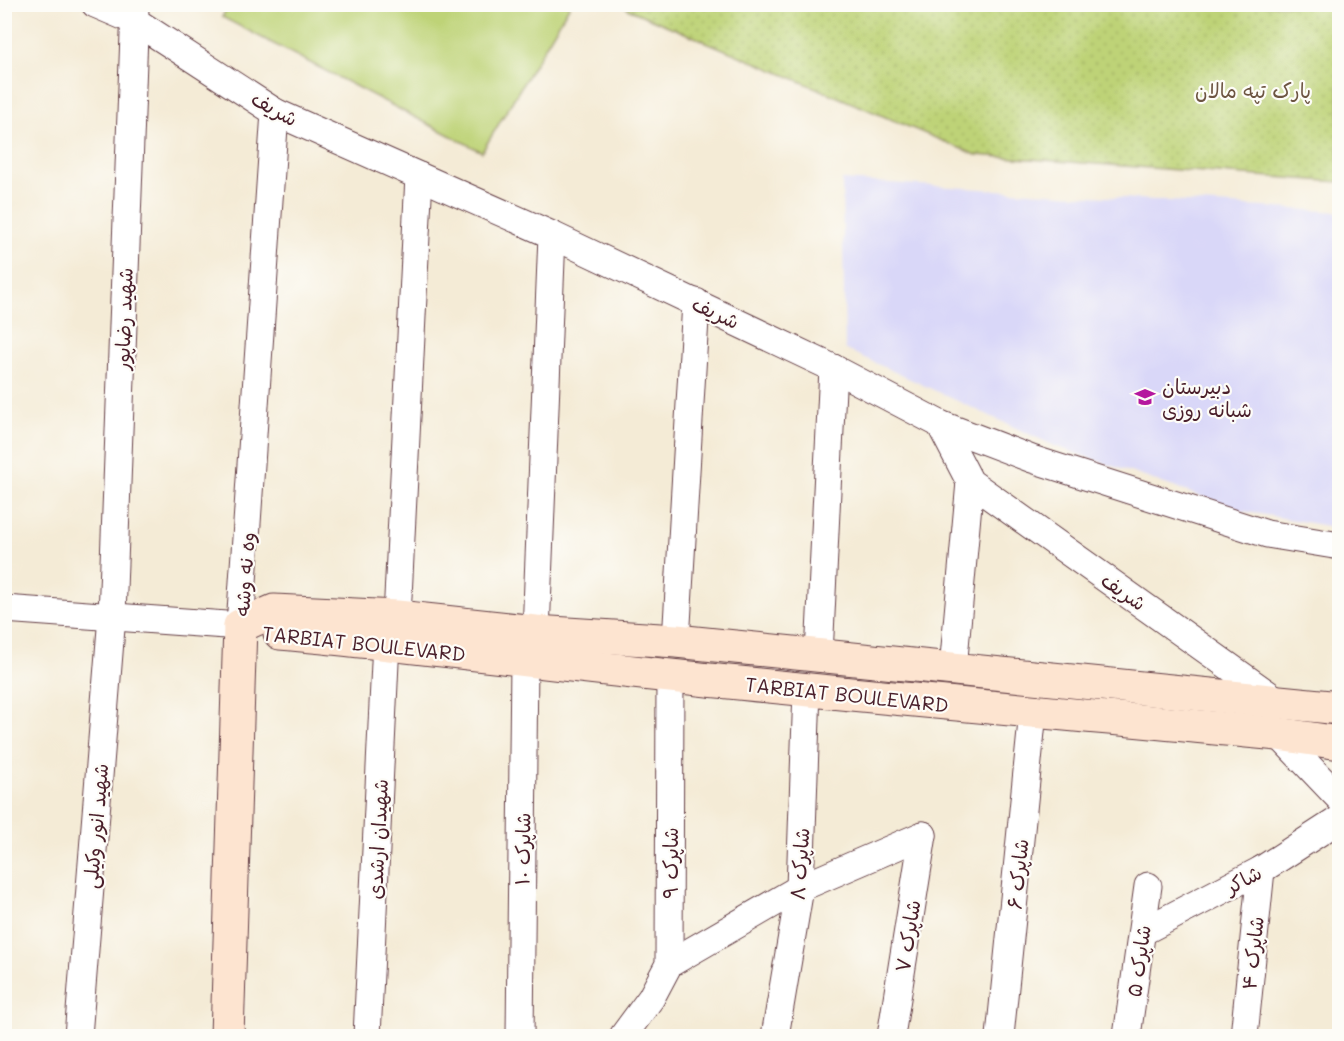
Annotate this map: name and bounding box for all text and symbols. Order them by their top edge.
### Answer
park label: پارک تپه مالان [1195,77,1311,104]
street label: شریف [247,85,303,131]
street label: شهید رضاپور [108,267,139,372]
street label: شریف [688,290,744,334]
place label: دبیرستان شبانه روزی [1162,373,1252,422]
school or university icon: دبیرستان شبانه روزی [1133,385,1157,409]
street label: وه نه وشه [228,531,260,617]
street label: شریف [1096,566,1152,616]
street label: TARBIAT BOULEVARD [261,619,467,667]
street label: TARBIAT BOULEVARD [744,670,950,718]
street label: شهید انور وکیلی [77,762,114,890]
street label: شهیدان ارشدی [361,778,393,900]
street label: شاپرک ۱۰ [508,813,537,886]
street label: شاپرک ۹ [657,827,684,899]
street label: شاپرک ۸ [783,827,816,901]
street label: شاپرک ۶ [1000,837,1035,911]
street label: شاکر [1218,859,1266,900]
street label: شاپرک ۷ [888,898,927,974]
street label: شاپرک ۴ [1235,915,1270,991]
street label: شاپرک ۵ [1120,923,1157,999]

